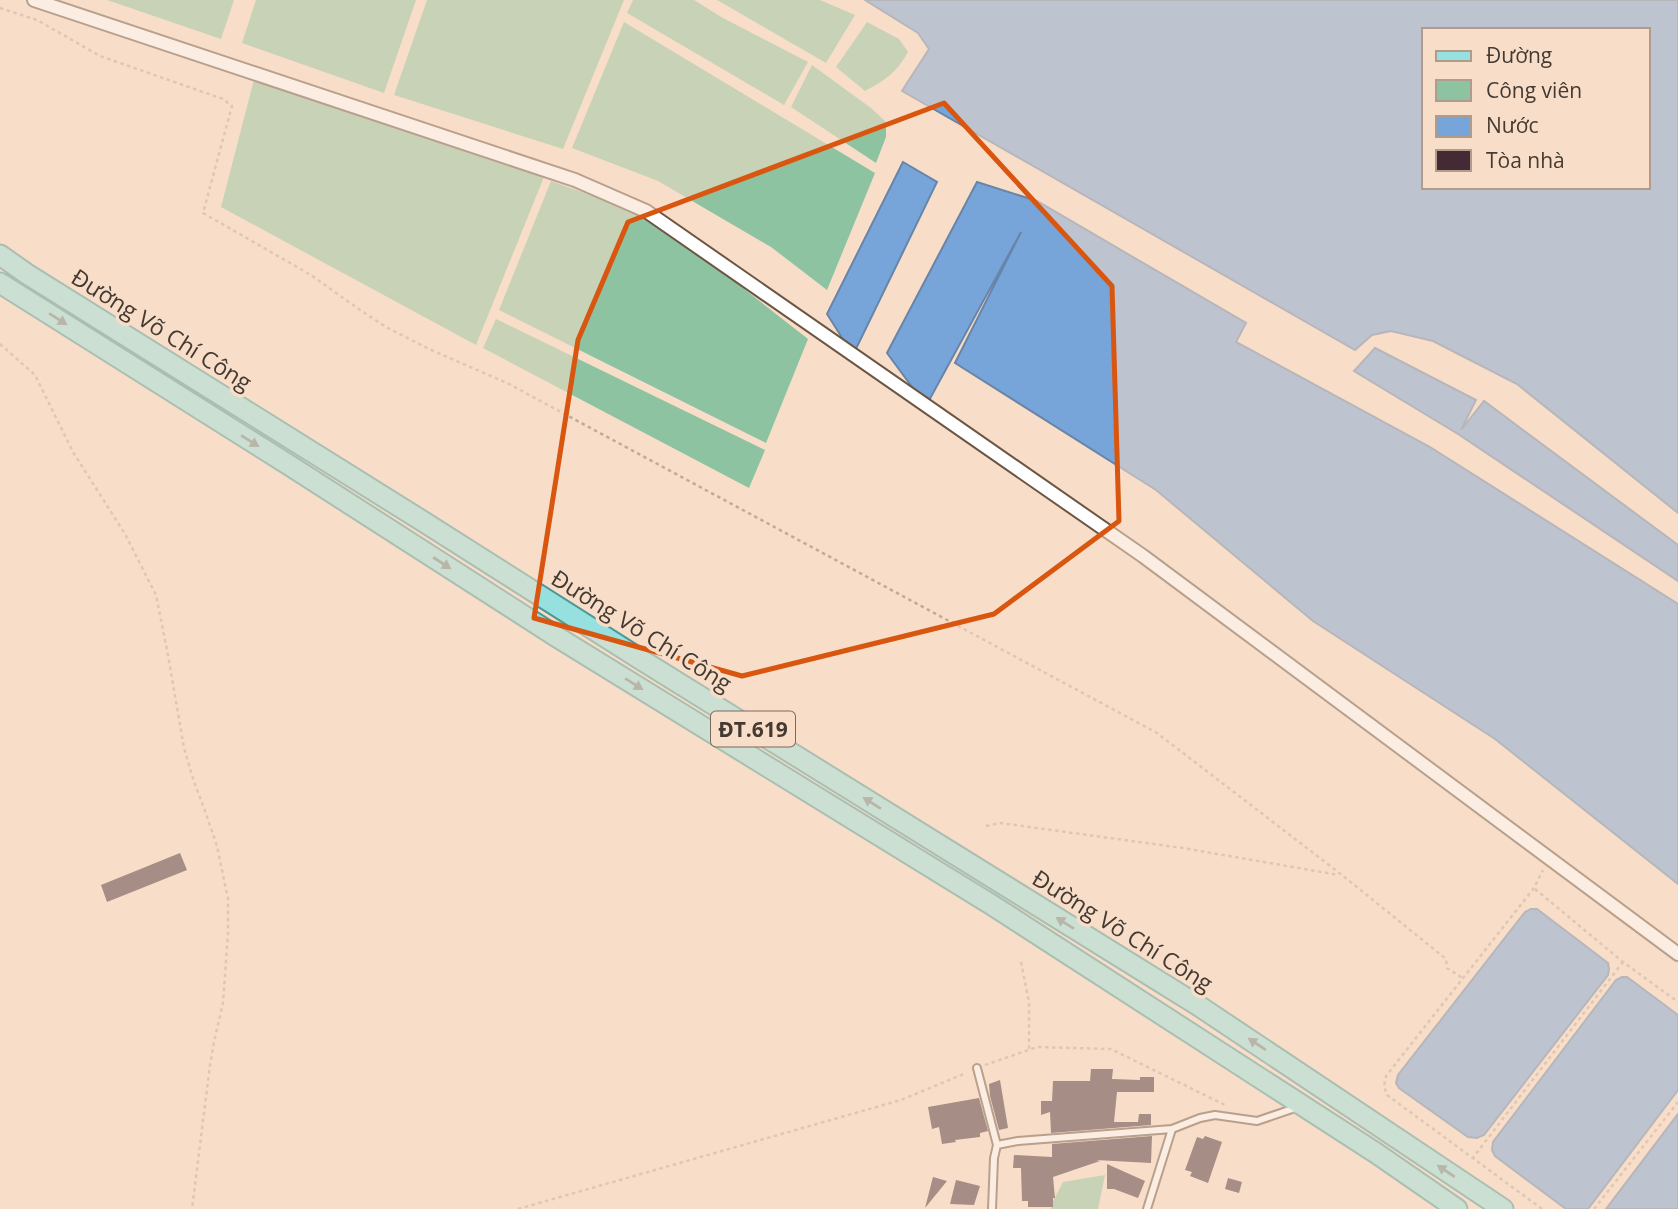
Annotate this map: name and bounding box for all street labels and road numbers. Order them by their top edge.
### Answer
street label: Đường Võ Chí Công [66,260,259,398]
street label: Đường Võ Chí Công [546,561,739,699]
road number: ĐT.619 [711,712,795,746]
street label: Đường Võ Chí Công [1027,861,1220,999]

